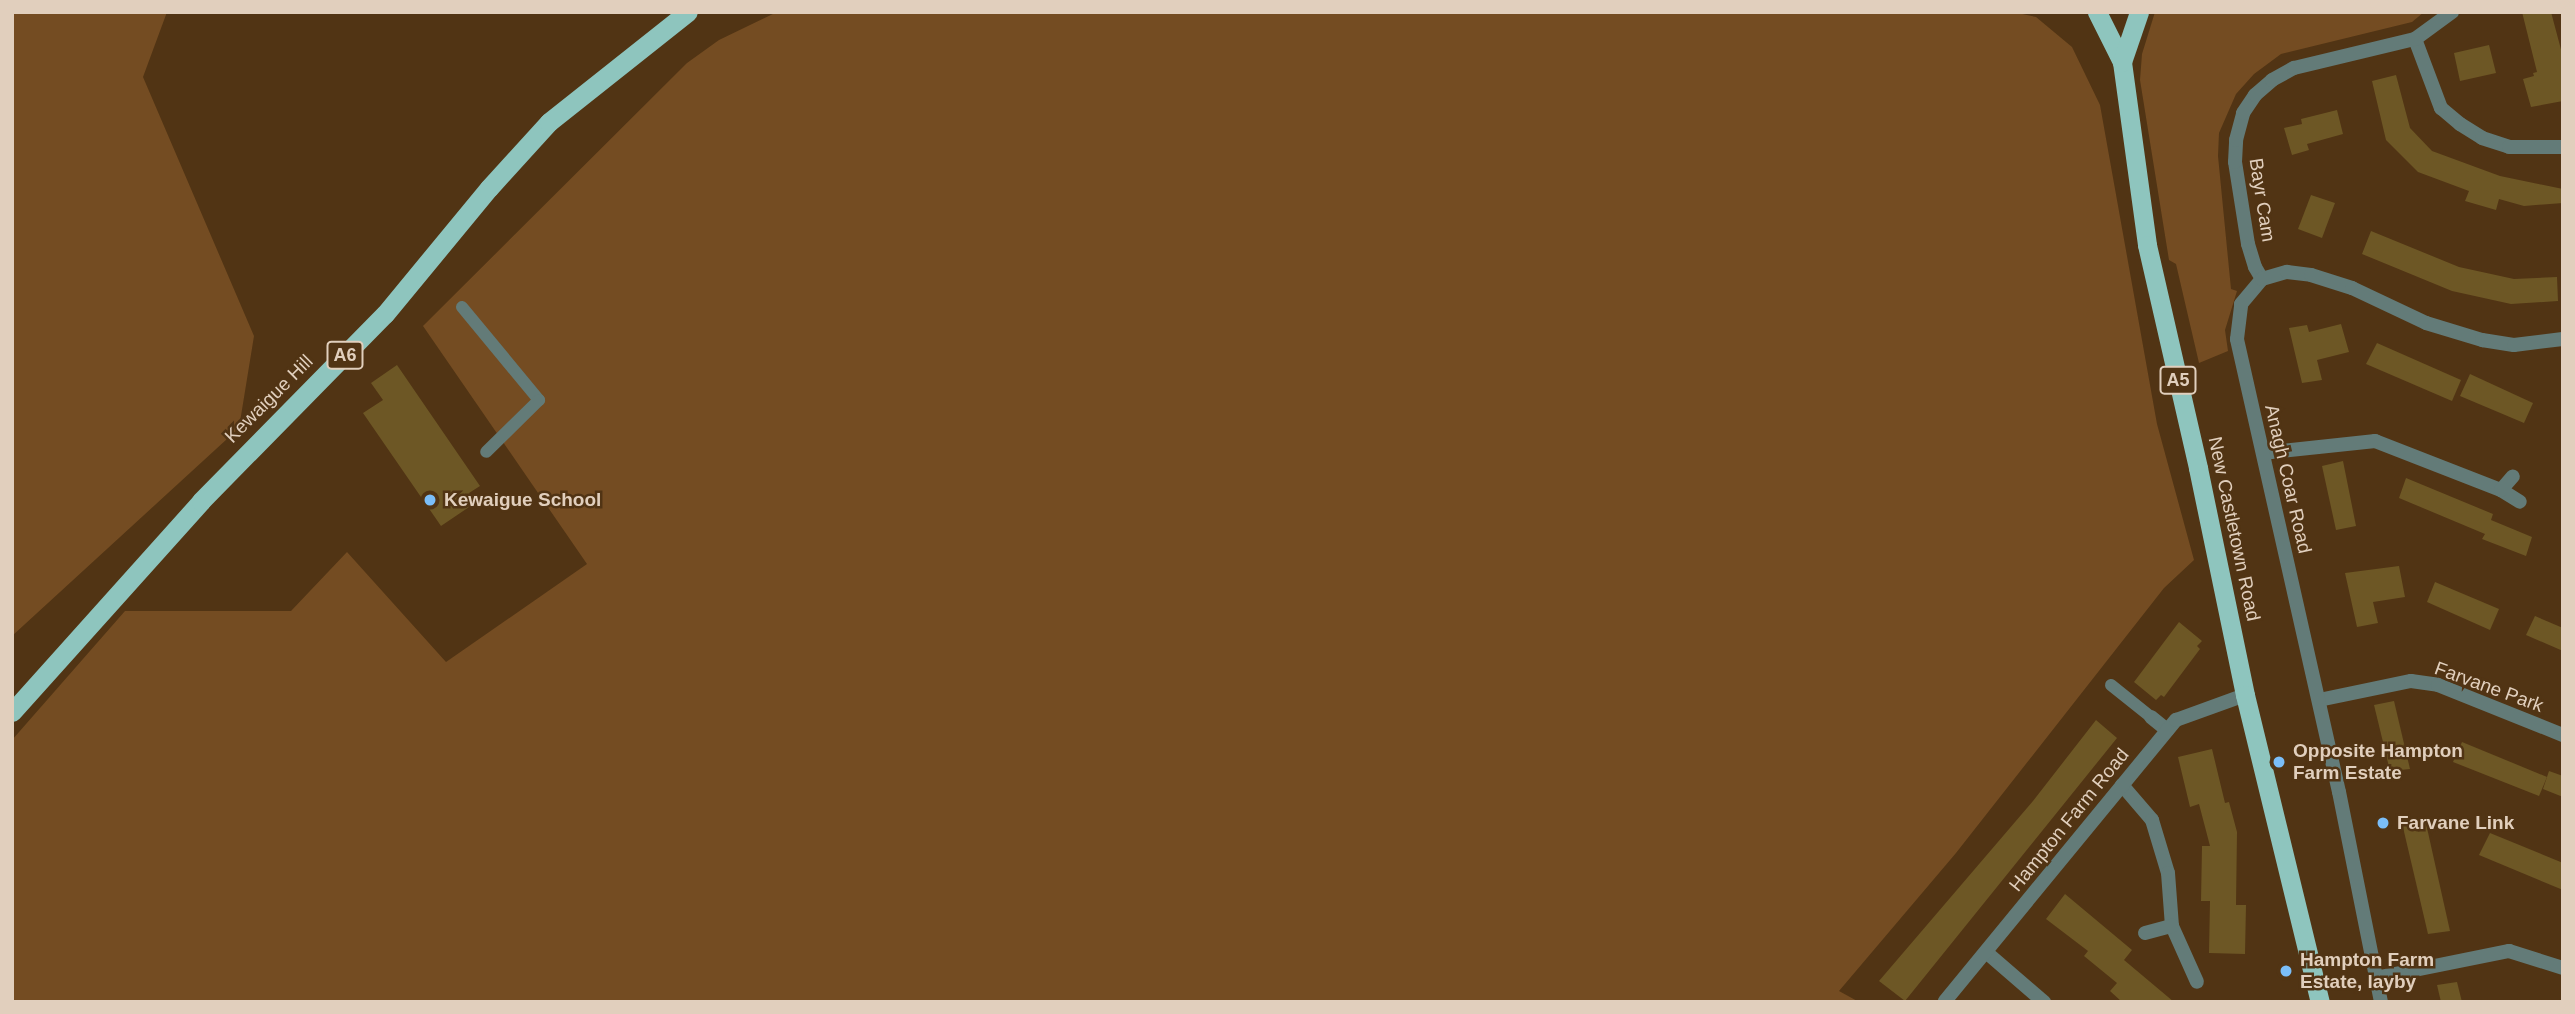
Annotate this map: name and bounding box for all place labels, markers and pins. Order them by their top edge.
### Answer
place label: Kewaigue School [444,489,601,511]
marker: Kewaigue School [422,492,438,508]
place label: Opposite Hampton Farm Estate [2293,740,2463,784]
marker: Opposite Hampton Farm Estate [2271,754,2287,770]
place label: Farvane Link [2397,812,2514,834]
marker: Farvane Link [2375,815,2391,831]
place label: Hampton Farm Estate, layby [2300,949,2434,993]
marker: Hampton Farm Estate, layby [2278,963,2294,979]

